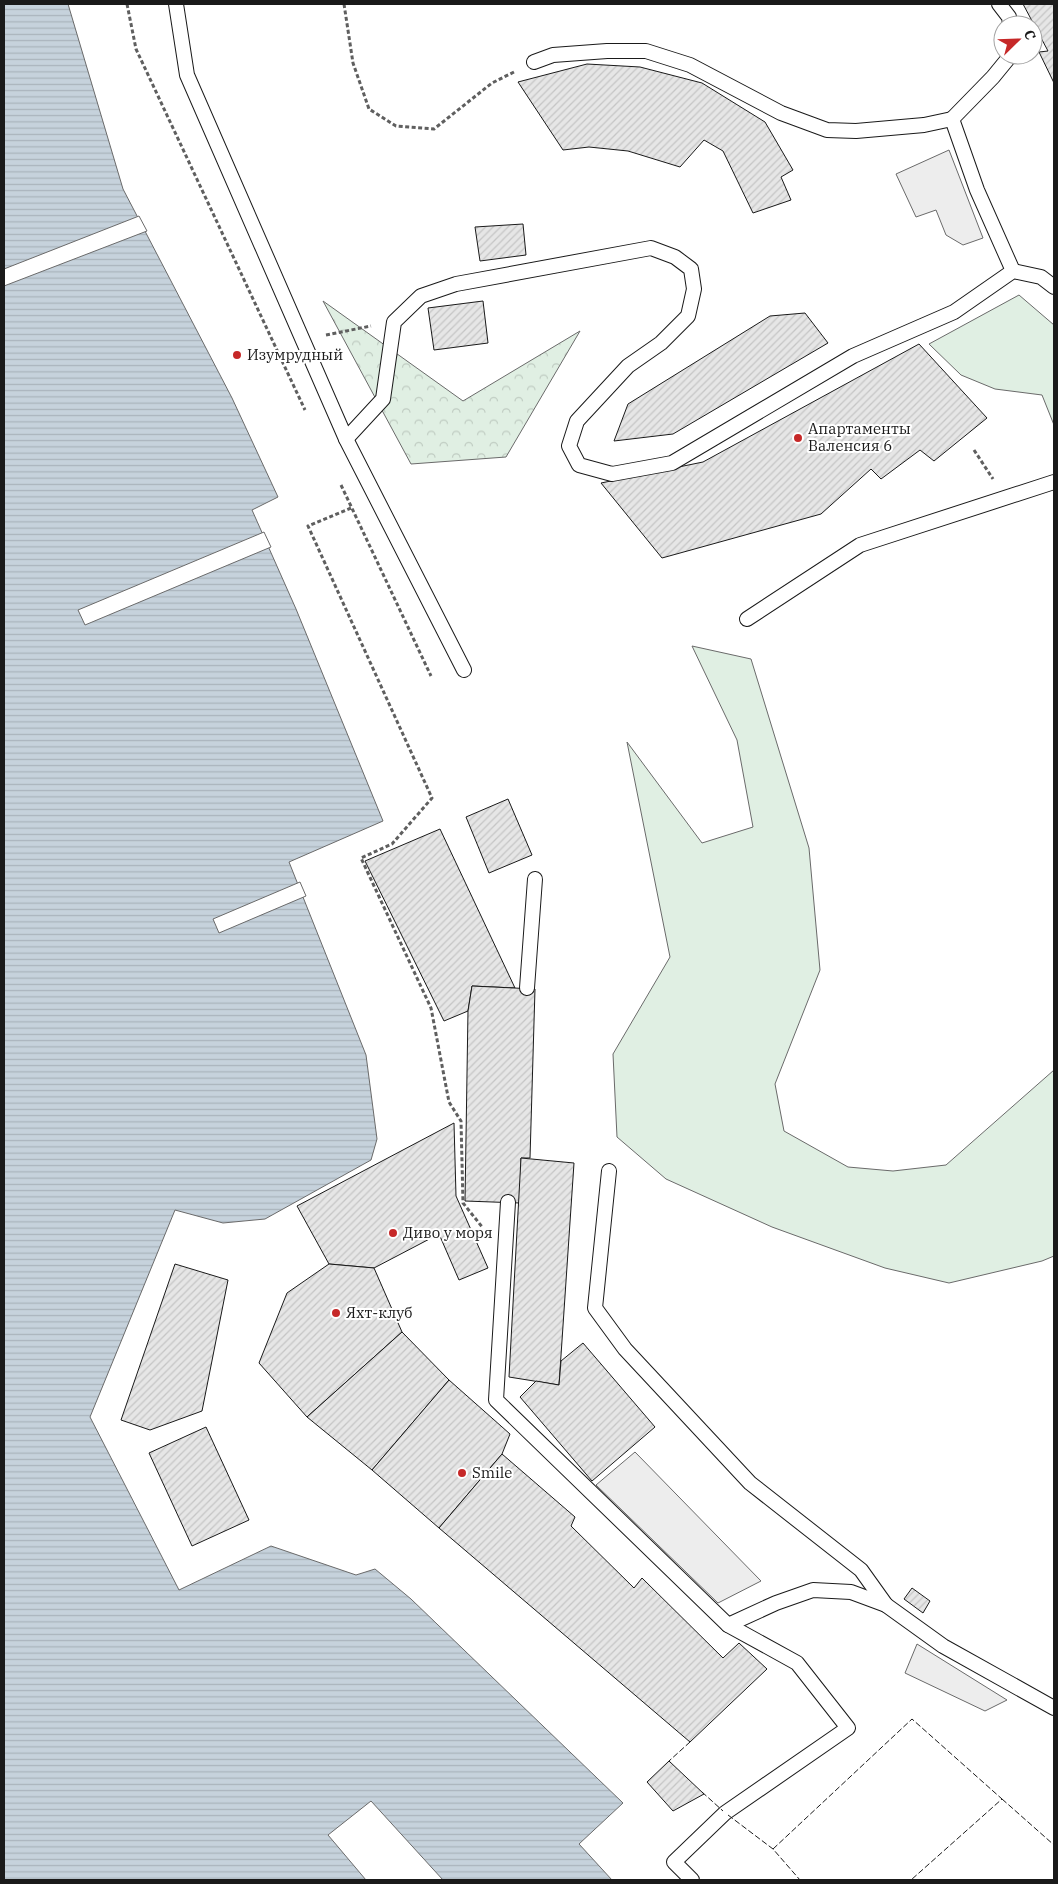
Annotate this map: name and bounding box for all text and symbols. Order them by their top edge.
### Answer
north arrow [993,15,1043,65]
text: С [1020,27,1040,43]
place label: Изумрудный [247,345,343,364]
marker: Изумрудный [231,349,243,361]
place label: Апартаменты Валенсия 6 [808,419,911,455]
marker: Апартаменты Валенсия 6 [792,432,804,444]
place label: Диво у моря [403,1223,493,1242]
marker: Диво у моря [387,1227,399,1239]
place label: Яхт-клуб [346,1303,412,1322]
marker: Яхт-клуб [330,1307,342,1319]
place label: Smile [472,1463,512,1482]
marker: Smile [456,1467,468,1479]

